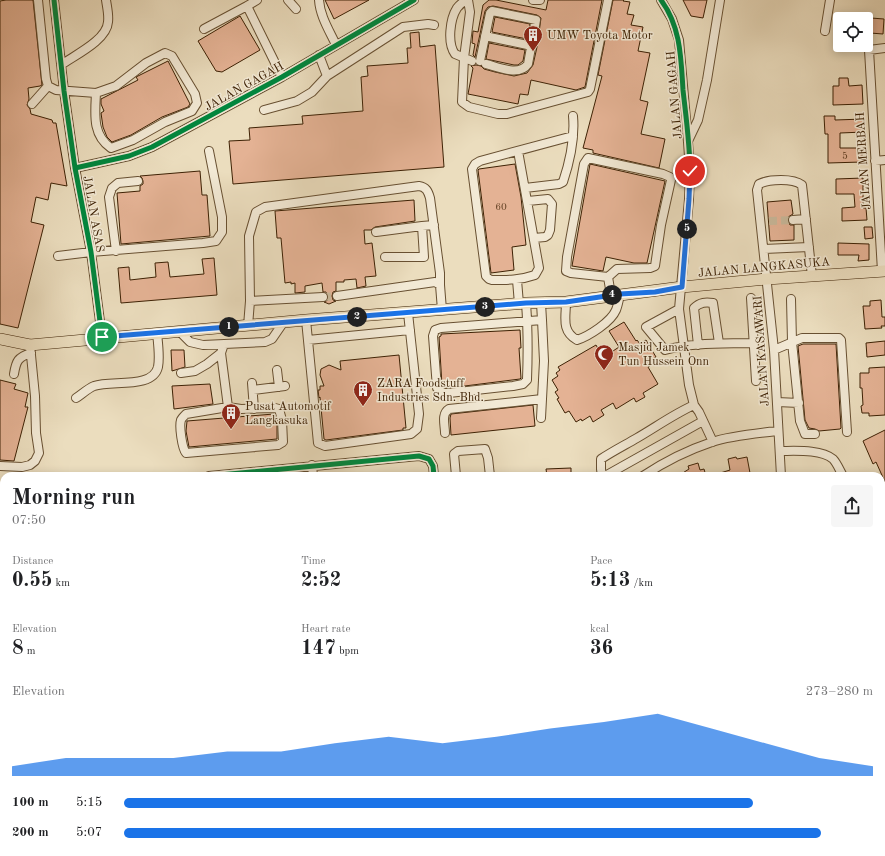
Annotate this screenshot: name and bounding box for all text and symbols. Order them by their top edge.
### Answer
map controls [833,12,873,52]
button: locate [833,12,873,52]
building icon: UMW Toyota Motor [522,24,544,52]
place label: UMW Toyota Motor [547,30,653,42]
street label: JALAN GAGAH [665,50,685,139]
street label: JALAN GAGAH [203,60,286,114]
street label: JALAN MERBAH [855,112,873,210]
house number: 5 [842,151,848,161]
pin [673,154,707,188]
icon: check [679,160,701,182]
street label: JALAN ASAS [80,175,106,253]
house number: 60 [495,202,507,212]
pin: 5 [677,219,697,239]
text: 5 [684,223,690,234]
street label: JALAN LANGKASUKA [697,256,831,280]
pin: 4 [602,285,622,305]
text: 4 [609,289,615,300]
street label: JALAN KASAWARI [752,295,772,407]
pin: 3 [475,297,495,317]
text: 3 [482,301,488,312]
pin: 2 [347,307,367,327]
text: 2 [354,311,360,322]
pin: 1 [219,317,239,337]
pin [85,320,119,354]
text: 1 [226,321,232,332]
icon: arrive [91,326,113,348]
place label: Masjid Jamek Tun Hussein Onn [618,342,710,368]
mosque icon: Masjid Jamek Tun Hussein Onn [593,343,615,371]
place label: ZARA Foodstuff Industries Sdn. Bhd. [377,378,484,404]
building icon: ZARA Foodstuff Industries Sdn. Bhd. [352,379,374,407]
place label: Pusat Automotif Langkasuka [245,401,332,427]
building icon: Pusat Automotif Langkasuka [220,402,242,430]
button: share [831,485,873,527]
text: Morning run [12,487,135,509]
text: 07:50 [12,514,46,527]
text: Distance [12,556,53,567]
text: Time [301,556,326,567]
text: Pace [590,556,612,567]
text: 0.55 [12,571,52,591]
text: 2:52 [301,571,341,591]
text: 5:13 [590,571,630,591]
text: km [52,578,70,589]
text: /km [630,578,653,589]
text: Elevation [12,624,57,635]
text: Heart rate [301,624,350,635]
text: kcal [590,624,609,635]
text: 8 [12,639,24,659]
text: 147 [301,639,336,659]
text: 36 [590,639,613,659]
text: m [24,646,35,657]
text: bpm [336,646,359,657]
text: Elevation [12,685,65,698]
text: 273–280 m [806,685,873,698]
text: 100 m [12,796,49,809]
text: 5:15 [76,796,102,809]
text: 200 m [12,826,49,839]
text: 5:07 [76,826,102,839]

